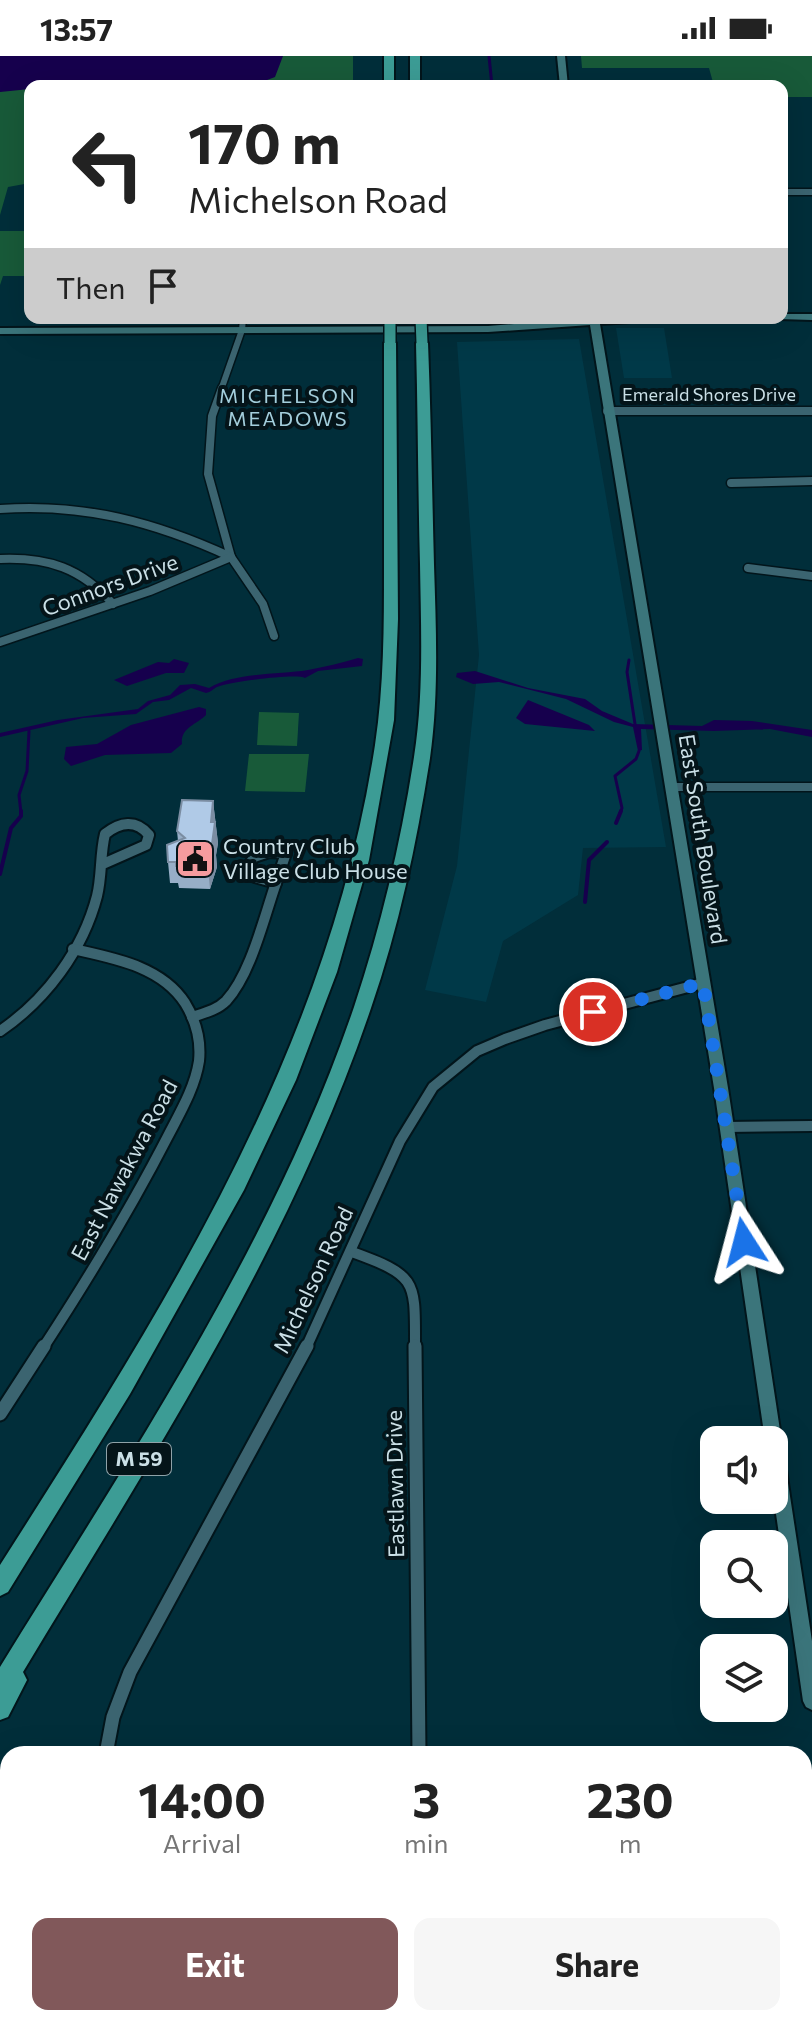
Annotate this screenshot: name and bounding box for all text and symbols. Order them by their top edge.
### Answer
text: 13:57 [40,10,113,47]
text: 170 m [188,107,341,176]
icon: left [56,112,160,216]
text: Michelson Road [188,176,448,220]
icon: arrive [141,264,185,308]
text: Then [56,268,125,305]
district label: MICHELSON MEADOWS [219,383,357,430]
street label: Emerald Shores Drive [622,383,796,405]
street label: Connors Drive [38,547,181,622]
street label: East South Boulevard [674,732,733,946]
place label: Country Club Village Club House [223,832,408,884]
public building icon: Country Club Village Club House [174,838,216,880]
pin [559,978,627,1046]
icon: arrive [571,990,615,1034]
street label: East Nawakwa Road [64,1075,183,1265]
position arrow [702,1200,786,1284]
street label: Michelson Road [267,1202,358,1357]
street label: Eastlawn Drive [380,1410,409,1558]
map controls [700,1426,788,1722]
button: sound [700,1426,788,1514]
road number: M 59 [107,1443,171,1475]
button: search [700,1530,788,1618]
button: layers [700,1634,788,1722]
text: 14:00 [138,1769,266,1828]
text: 3 [412,1769,440,1828]
text: 230 [587,1769,674,1828]
text: Arrival [163,1827,241,1858]
text: min [404,1827,448,1858]
text: m [619,1827,642,1858]
button: Exit [32,1918,398,2010]
button: Share [414,1918,780,2010]

